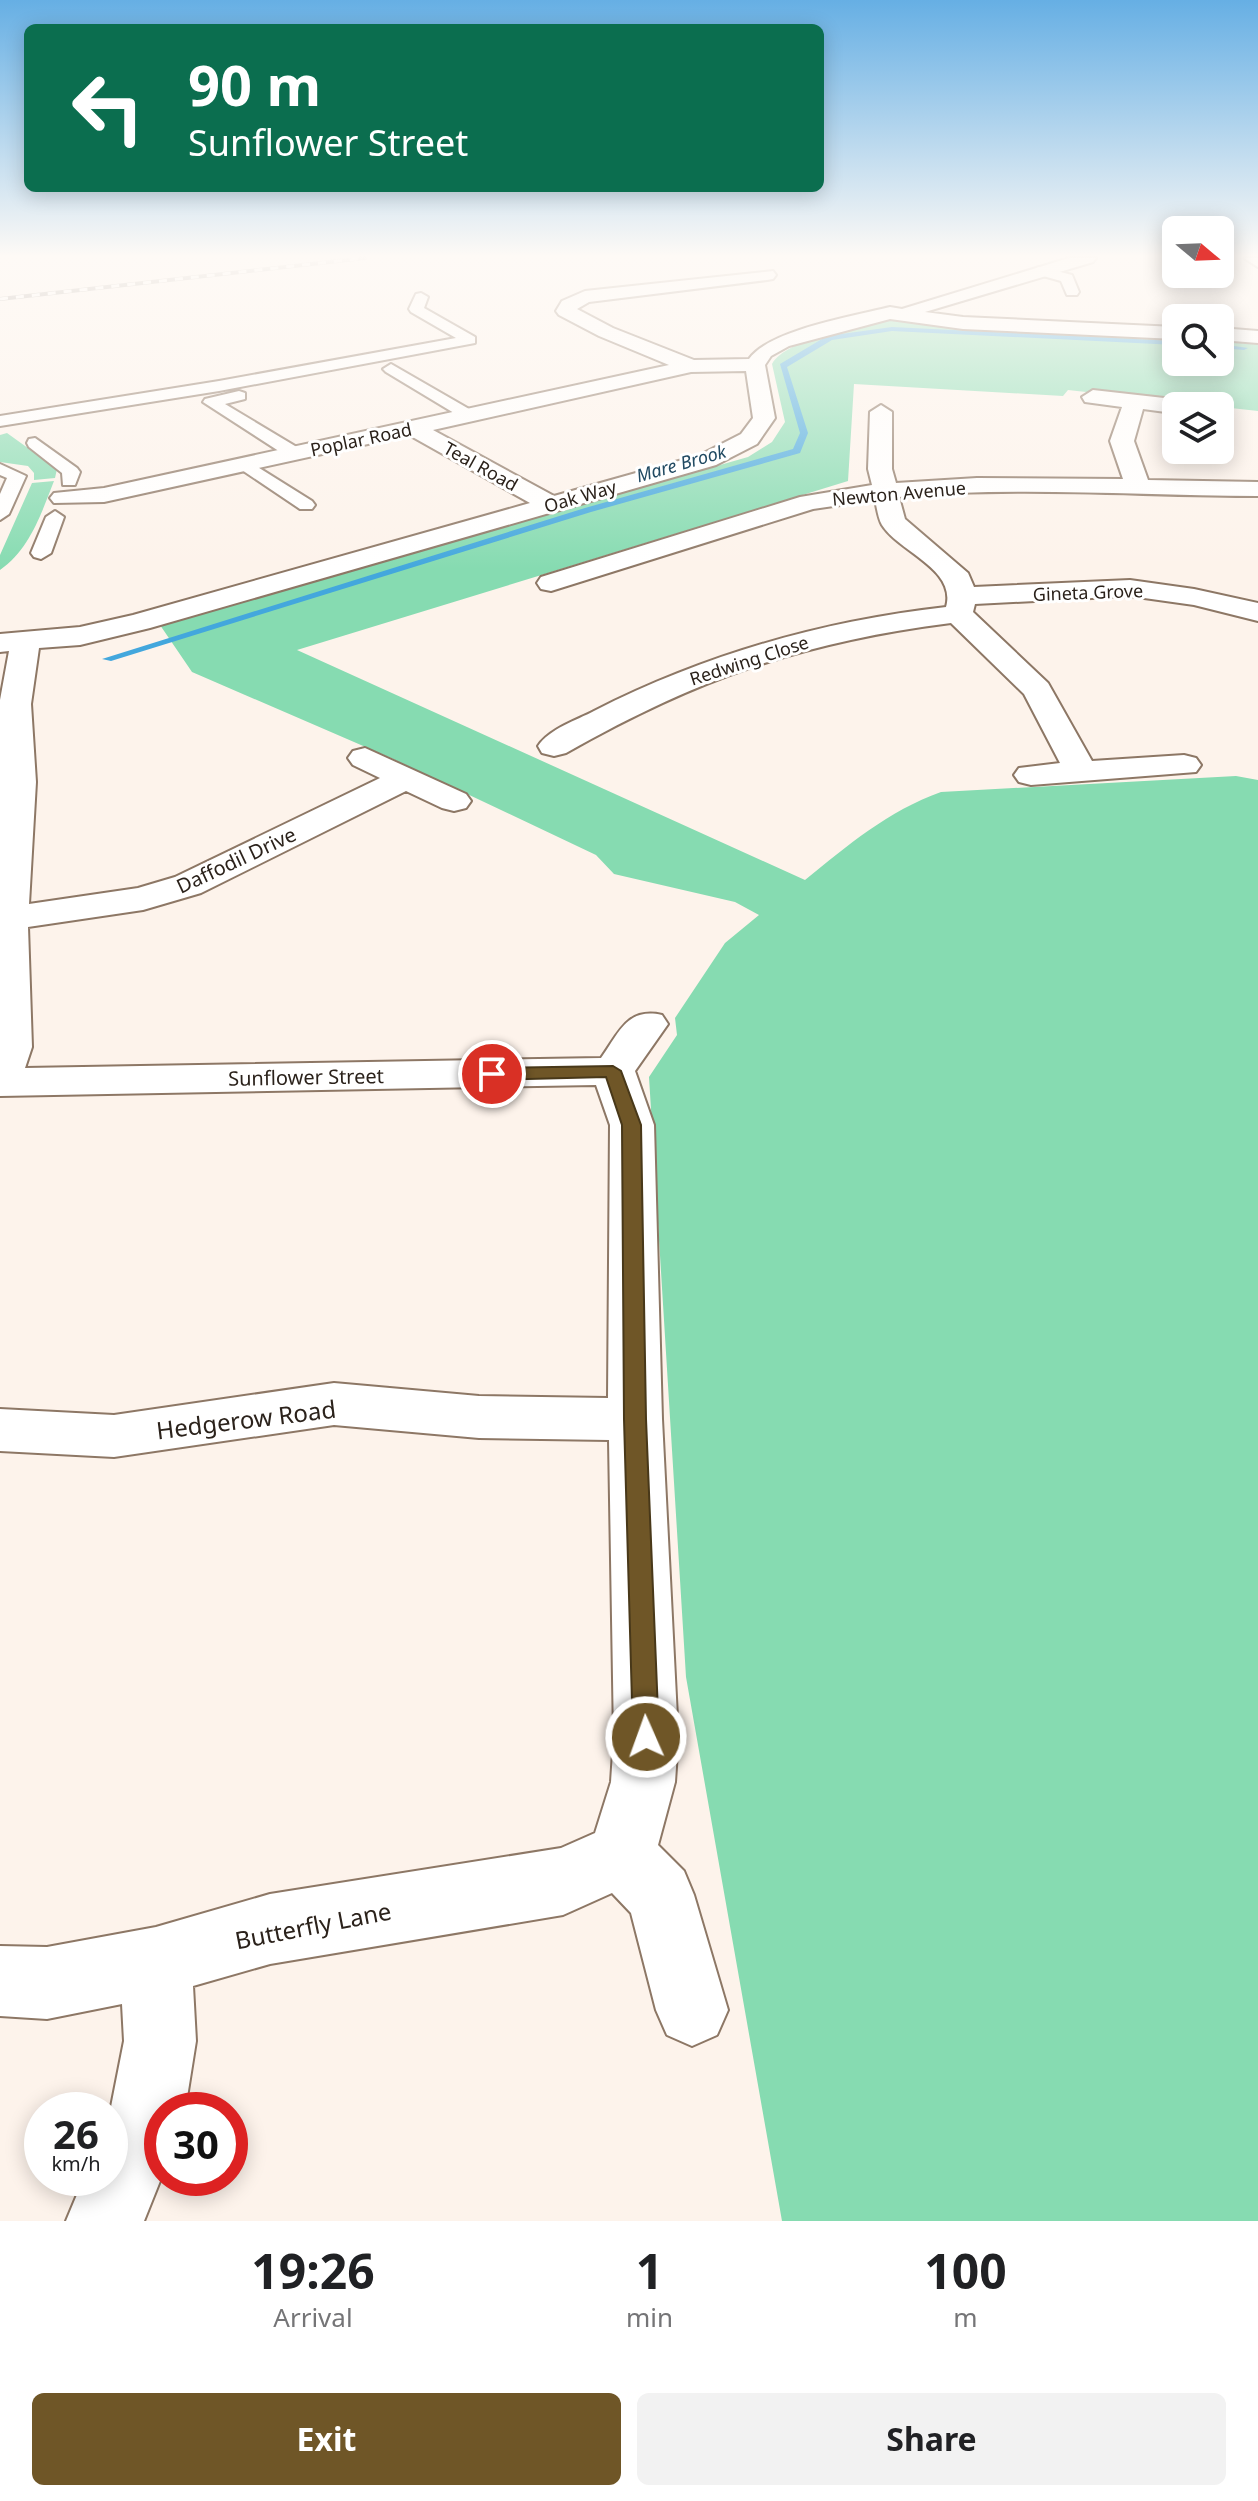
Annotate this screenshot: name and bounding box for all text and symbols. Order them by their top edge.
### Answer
text: 90 m [188,46,321,122]
icon: left [56,56,160,160]
text: Sunflower Street [188,118,468,167]
north arrow [1162,216,1234,288]
map controls [1162,216,1234,464]
button: search [1162,304,1234,376]
button: layers [1162,392,1234,464]
street label: Poplar Road [308,417,414,461]
street label: Teal Road [440,436,522,496]
water label: Mare Brook [633,438,730,487]
street label: Oak Way [541,474,620,518]
street label: Newton Avenue [831,475,967,511]
street label: Gineta Grove [1032,578,1144,606]
street label: Redwing Close [686,629,812,691]
street label: Daffodil Drive [172,821,300,899]
pin [458,1040,526,1108]
icon: arrive [470,1052,514,1096]
street label: Sunflower Street [228,1062,384,1092]
street label: Hedgerow Road [154,1392,338,1446]
position arrow [604,1695,688,1779]
street label: Butterfly Lane [232,1894,394,1956]
speed limit sign: 30 [144,2092,248,2196]
text: 26 [53,2106,99,2161]
text: km/h [51,2150,101,2177]
text: 19:26 [251,2238,375,2303]
text: 1 [636,2238,663,2303]
text: 100 [924,2238,1007,2303]
text: Arrival [273,2299,353,2335]
text: min [626,2299,673,2335]
text: m [953,2299,978,2335]
button: Exit [32,2393,621,2485]
button: Share [637,2393,1226,2485]

